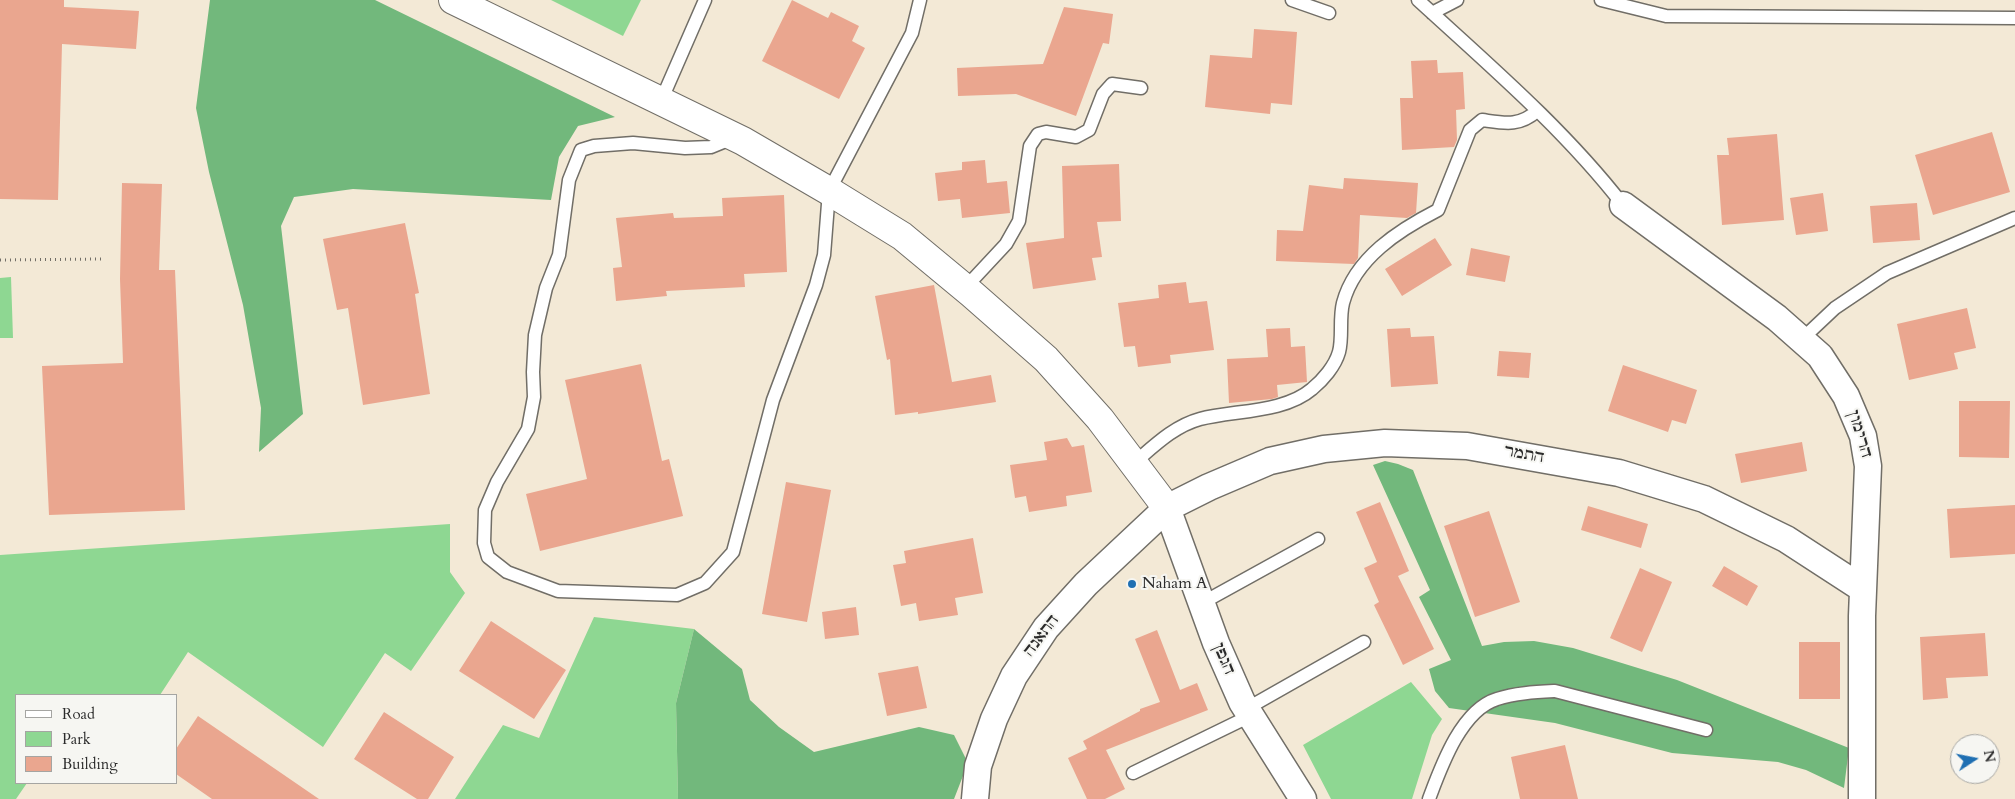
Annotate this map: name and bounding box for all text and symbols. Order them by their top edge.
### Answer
street label: הרימון [1843,407,1875,461]
street label: התמר [1502,442,1546,468]
place label: Naham A [1142,574,1207,594]
marker: Naham A [1126,578,1138,590]
street label: התאנה [1020,612,1064,660]
street label: הגפן [1208,640,1238,678]
legend [15,694,178,784]
text: Road [62,704,95,724]
text: Park [62,729,91,749]
north arrow [1950,734,2000,784]
text: N [1979,748,2000,764]
text: Building [62,754,118,774]

